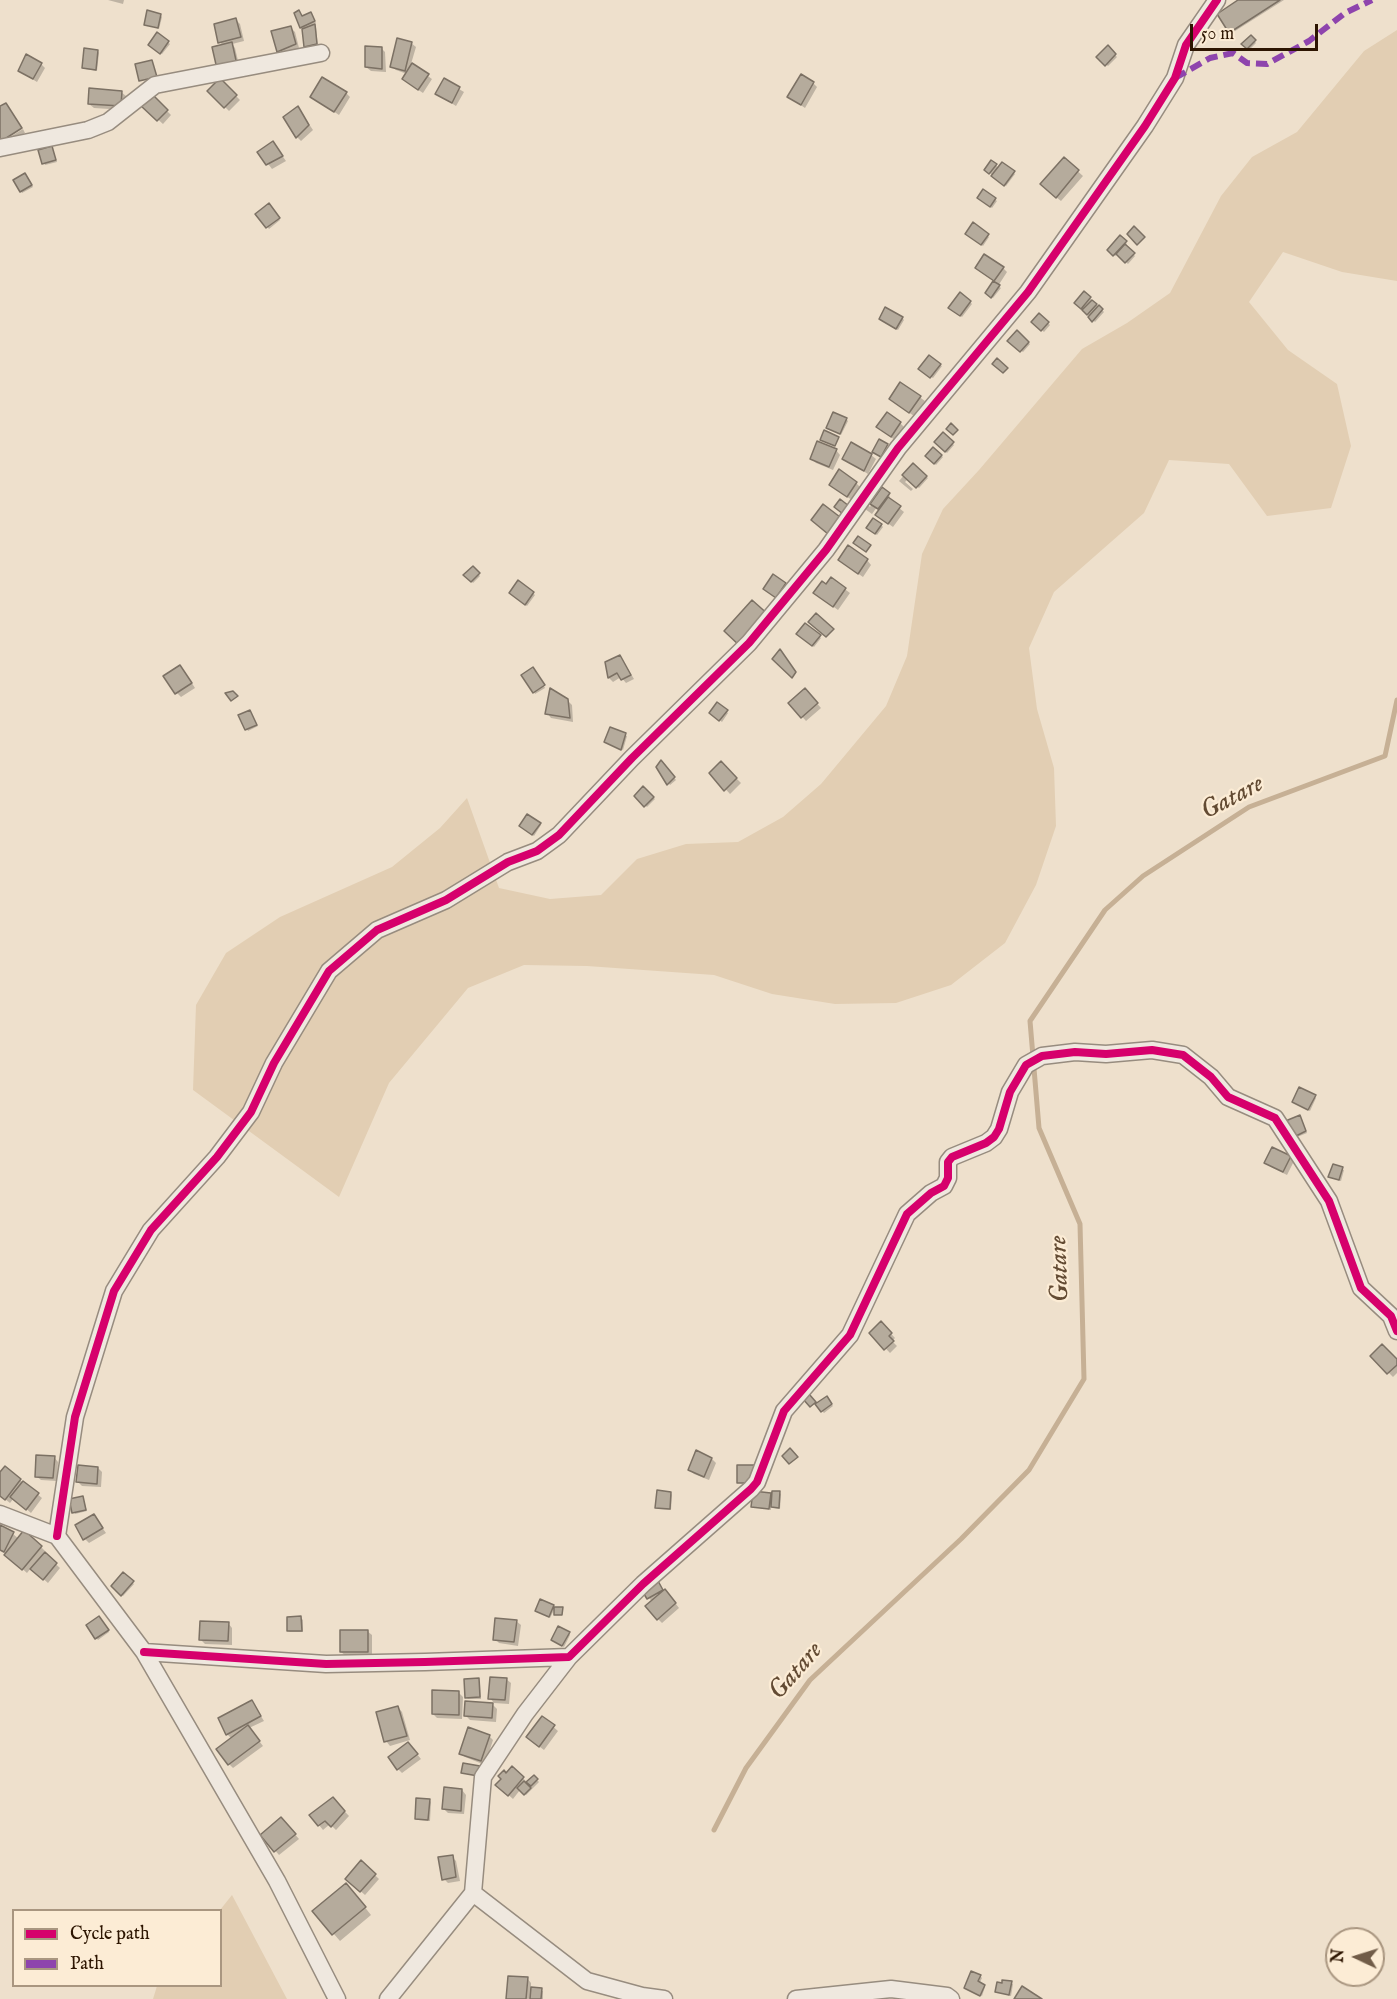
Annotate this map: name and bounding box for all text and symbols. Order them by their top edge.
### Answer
scale bar [1193,12,1320,50]
text: 50 m [1201,23,1234,46]
water label: Gatare [1196,770,1270,828]
water label: Gatare [1044,1235,1078,1303]
water label: Gatare [763,1637,831,1707]
legend [12,1909,222,1987]
text: Cycle path [70,1923,150,1946]
north arrow [1325,1927,1385,1987]
text: N [1329,1948,1349,1963]
text: Path [70,1953,104,1976]

